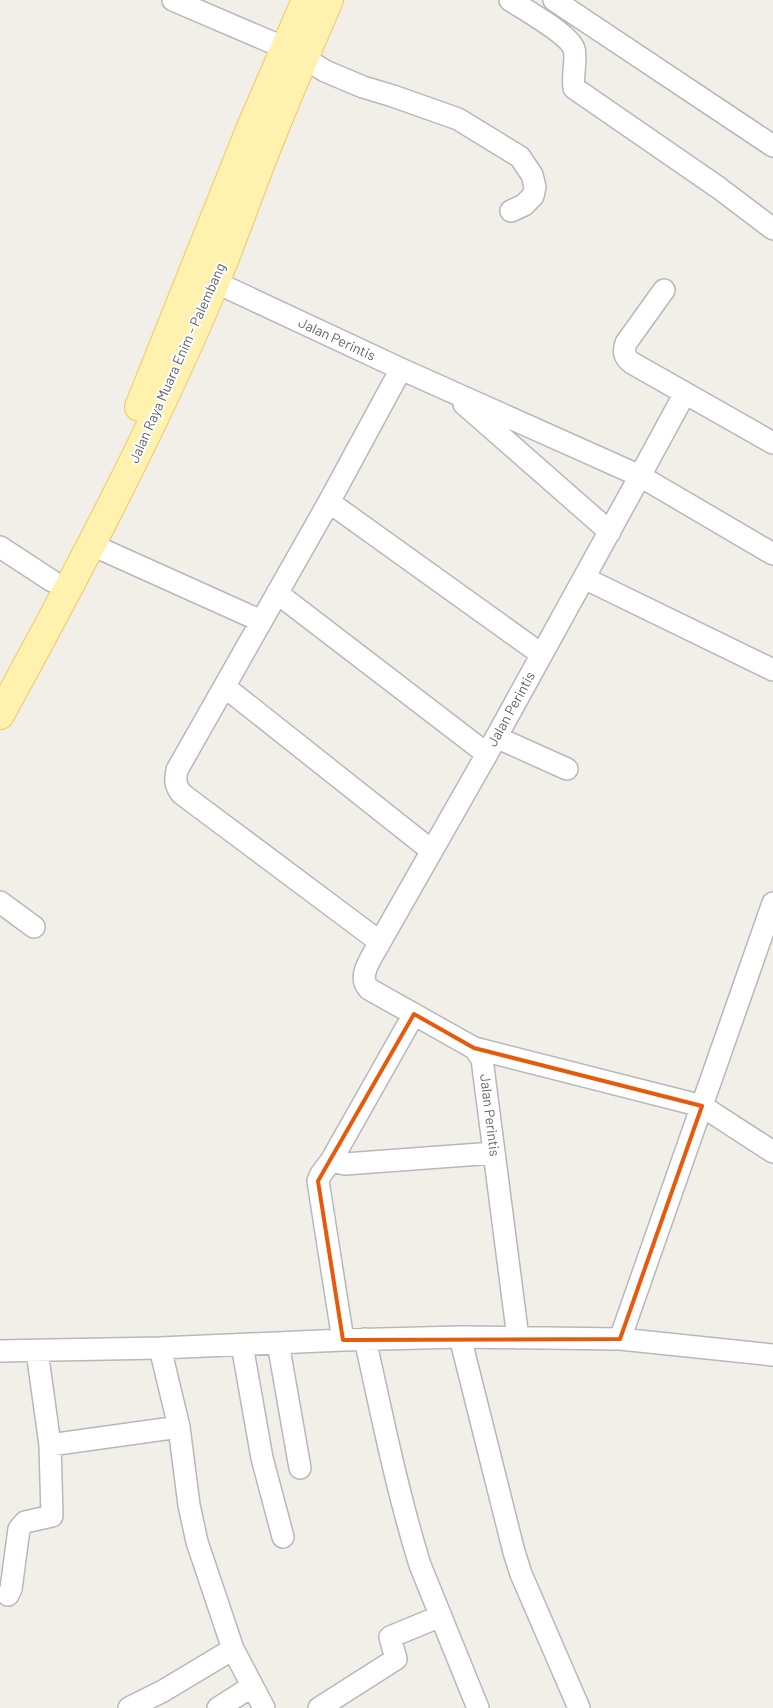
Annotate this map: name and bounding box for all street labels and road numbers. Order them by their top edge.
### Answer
street label: Jalan Raya Muara Enim - Palembang [125,260,228,466]
street label: Jalan Perintis [296,313,379,364]
street label: Jalan Perintis [483,668,538,749]
street label: Jalan Perintis [477,1073,504,1157]

